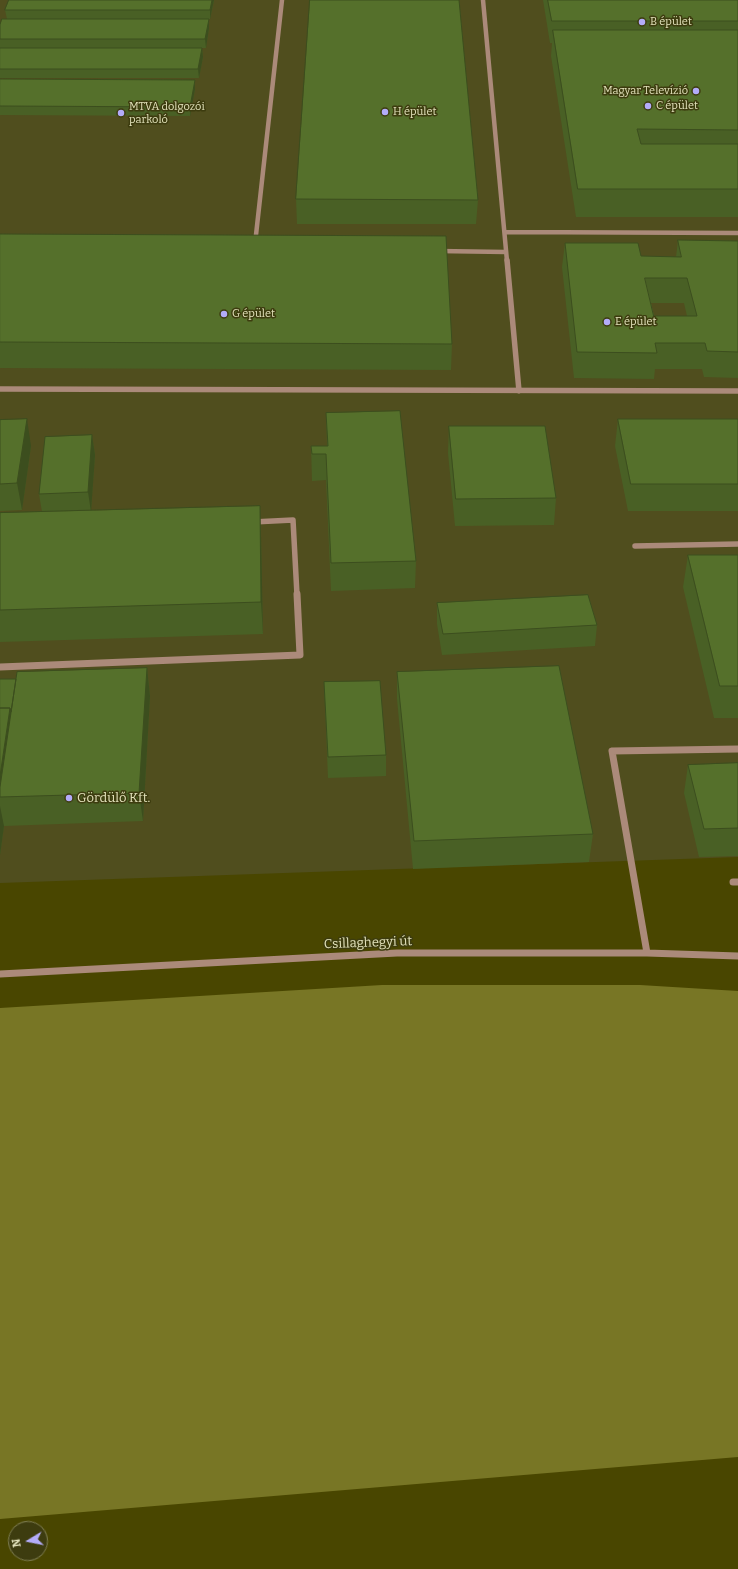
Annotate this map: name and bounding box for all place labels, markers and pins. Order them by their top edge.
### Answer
place label: B épület [650,15,692,29]
marker: B épület [637,17,647,27]
place label: Magyar Televízió [603,84,688,98]
marker: Magyar Televízió [691,86,701,96]
place label: C épület [656,99,698,113]
place label: MTVA dolgozói parkoló [129,100,205,126]
marker: C épület [643,101,653,111]
place label: H épület [393,105,437,119]
marker: H épület [380,107,390,117]
marker: MTVA dolgozói parkoló [116,108,126,118]
place label: G épület [232,307,275,321]
marker: G épület [219,309,229,319]
place label: E épület [615,315,657,329]
marker: E épület [602,317,612,327]
place label: Gördülő Kft. [77,790,150,806]
marker: Gördülő Kft. [64,793,74,803]

